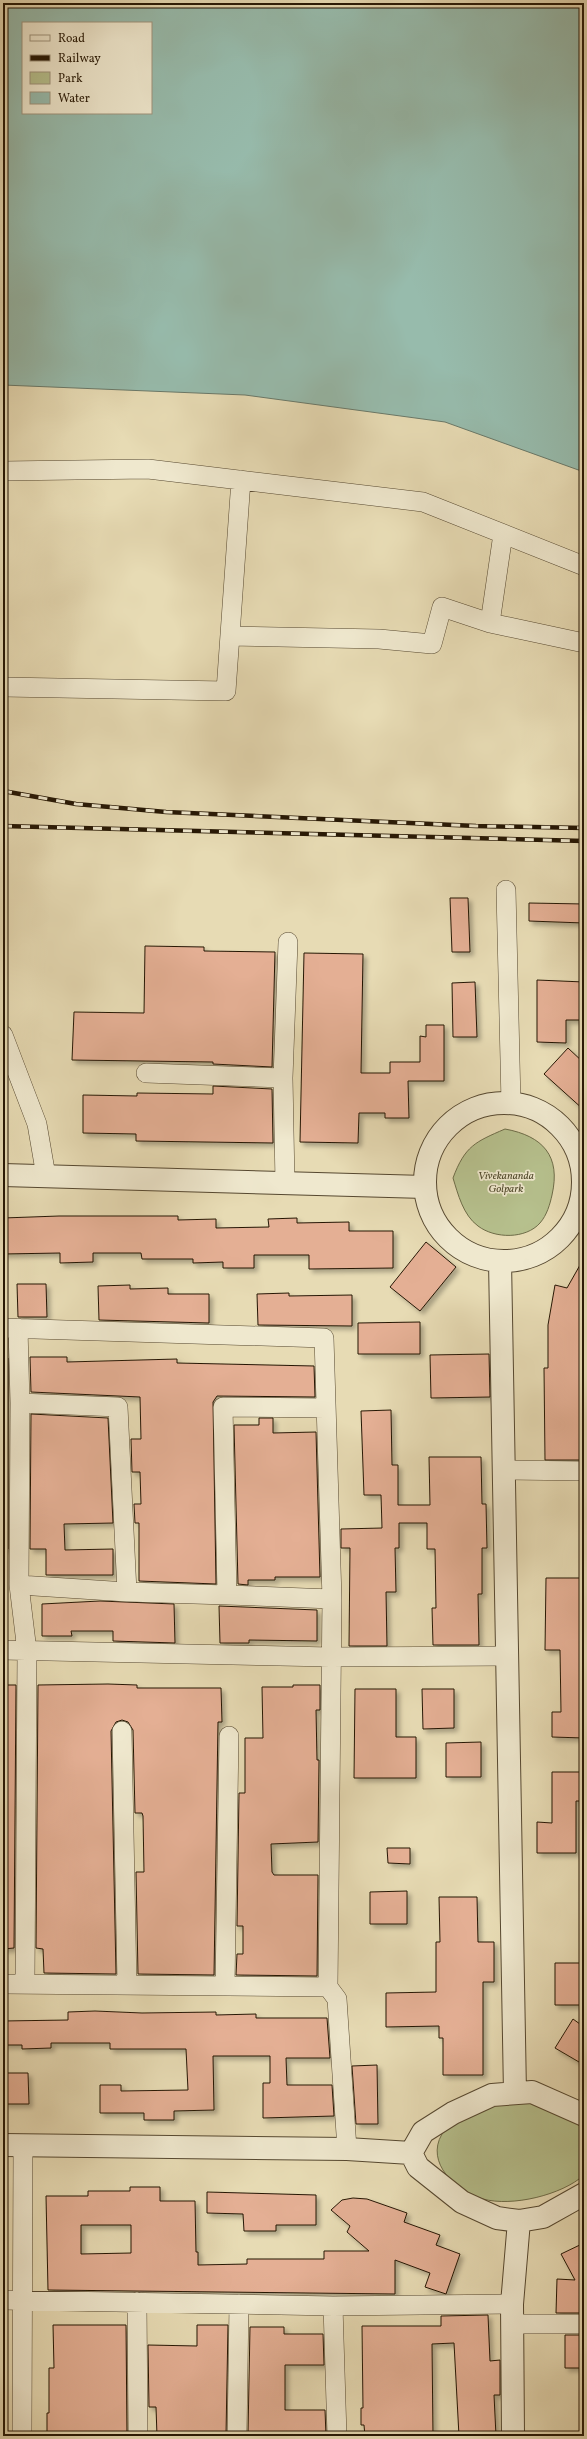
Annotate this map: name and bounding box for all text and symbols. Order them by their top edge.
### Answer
legend [22,22,152,114]
text: Road [58,31,85,47]
text: Railway [58,51,101,67]
text: Park [58,71,83,87]
text: Water [58,91,90,107]
park label: Vivekananda Golpark [478,1169,534,1197]

